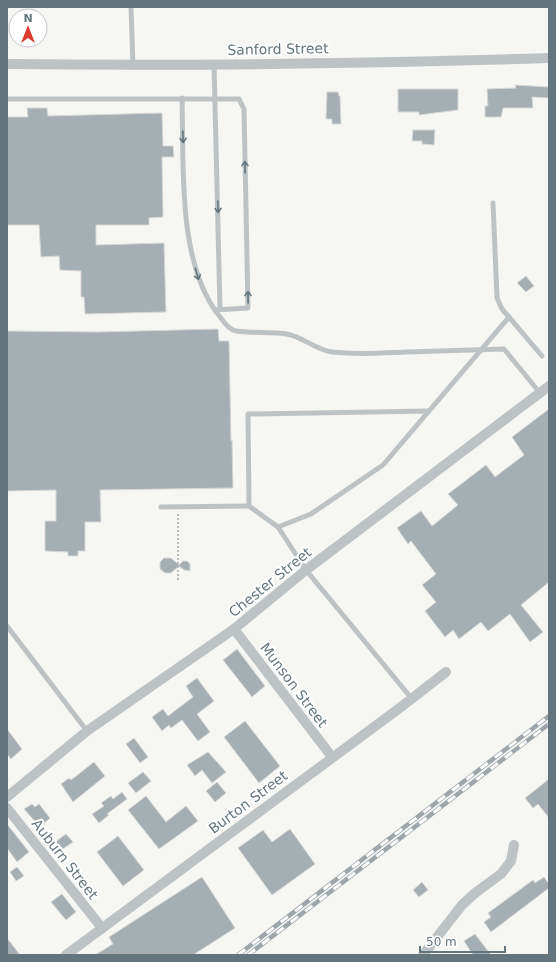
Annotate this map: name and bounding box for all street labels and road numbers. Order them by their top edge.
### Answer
street label: Sanford Street [227,40,329,58]
street label: Chester Street [226,544,315,620]
street label: Munson Street [257,640,331,731]
street label: Burton Street [206,767,291,837]
street label: Auburn Street [29,816,102,903]

